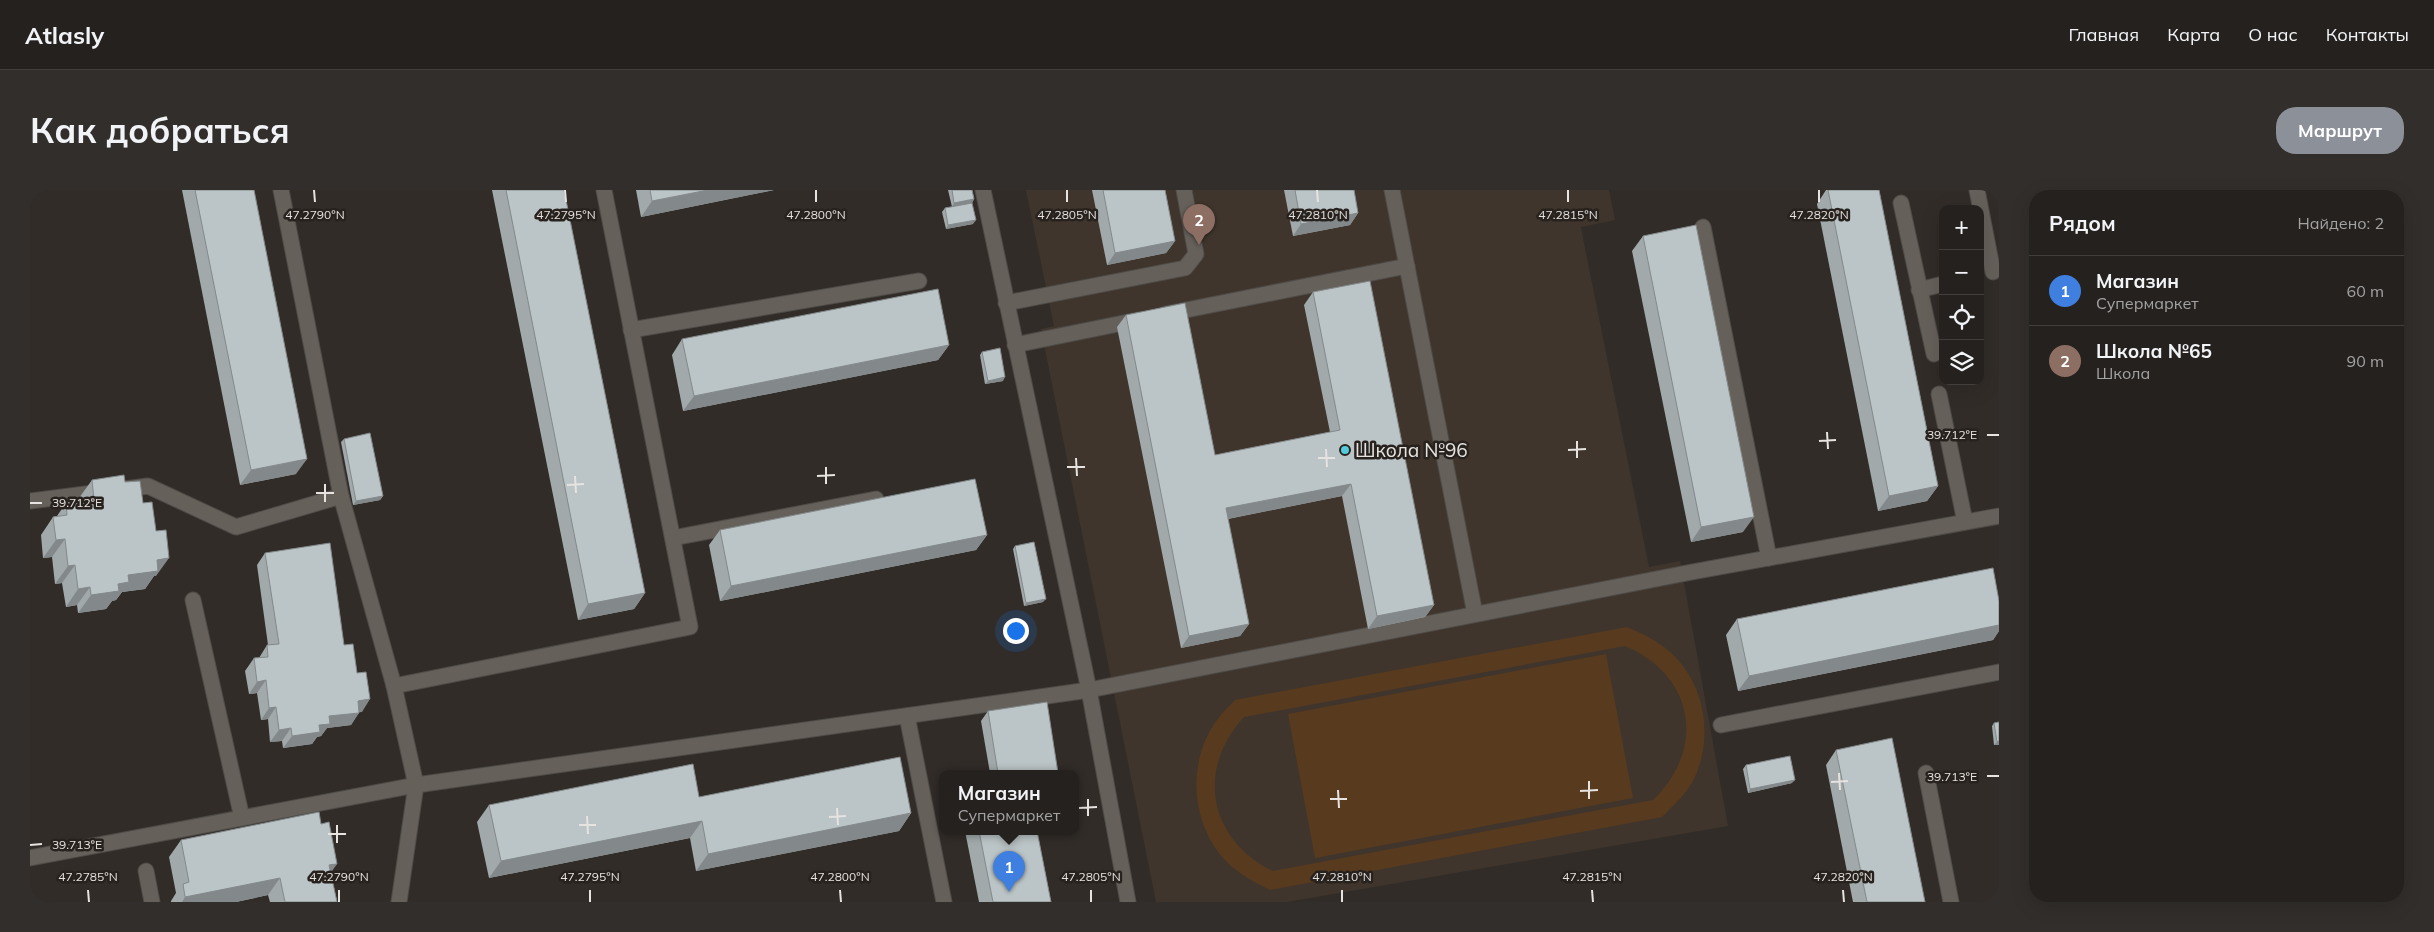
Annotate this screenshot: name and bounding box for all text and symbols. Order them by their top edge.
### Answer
text: Atlasly [25,20,104,50]
text: Главная [2069,23,2139,46]
text: Карта [2167,23,2220,46]
text: О нас [2248,23,2298,46]
text: Контакты [2326,23,2409,46]
button: Маршрут [2276,107,2404,154]
text: Как добраться [30,108,290,152]
pin: 2 [1183,204,1215,245]
map controls [1939,205,1984,385]
button: + [1939,205,1984,250]
text: 47.2790°N [285,207,345,222]
text: 47.2795°N [536,207,596,222]
text: 47.2800°N [786,207,846,222]
text: 47.2805°N [1037,207,1097,222]
text: 47.2810°N [1288,207,1348,222]
text: 47.2815°N [1538,207,1598,222]
text: 47.2820°N [1789,207,1849,222]
text: Рядом [2049,210,2116,236]
text: Найдено: 2 [2298,213,2384,233]
button: − [1939,250,1984,295]
text: Магазин [2096,269,2179,293]
text: 1 [2060,281,2070,301]
text: 60 m [2347,281,2384,301]
text: Супермаркет [2096,293,2199,313]
button: locate [1939,295,1984,340]
text: Школа №65 [2096,339,2212,363]
button: layers [1939,340,1984,385]
text: 2 [2060,351,2070,371]
text: 90 m [2347,351,2384,371]
text: Школа [2096,363,2150,383]
text: 39.712°E [1927,427,1977,442]
place label: Школа №96 [1355,438,1468,462]
marker: Школа №96 [1339,444,1351,456]
text: 39.712°E [52,495,102,510]
your location [1003,618,1029,644]
text: 39.713°E [1927,769,1977,784]
popup [939,770,1079,835]
text: Магазин [958,781,1041,805]
text: Супермаркет [958,805,1060,825]
text: 39.713°E [52,837,102,852]
pin: 1 [993,851,1025,892]
text: 47.2785°N [58,869,118,884]
text: 47.2790°N [309,869,369,884]
text: 47.2795°N [560,869,620,884]
text: 47.2800°N [810,869,870,884]
text: 47.2805°N [1061,869,1121,884]
text: 47.2810°N [1312,869,1372,884]
text: 47.2815°N [1562,869,1622,884]
text: 47.2820°N [1813,869,1873,884]

